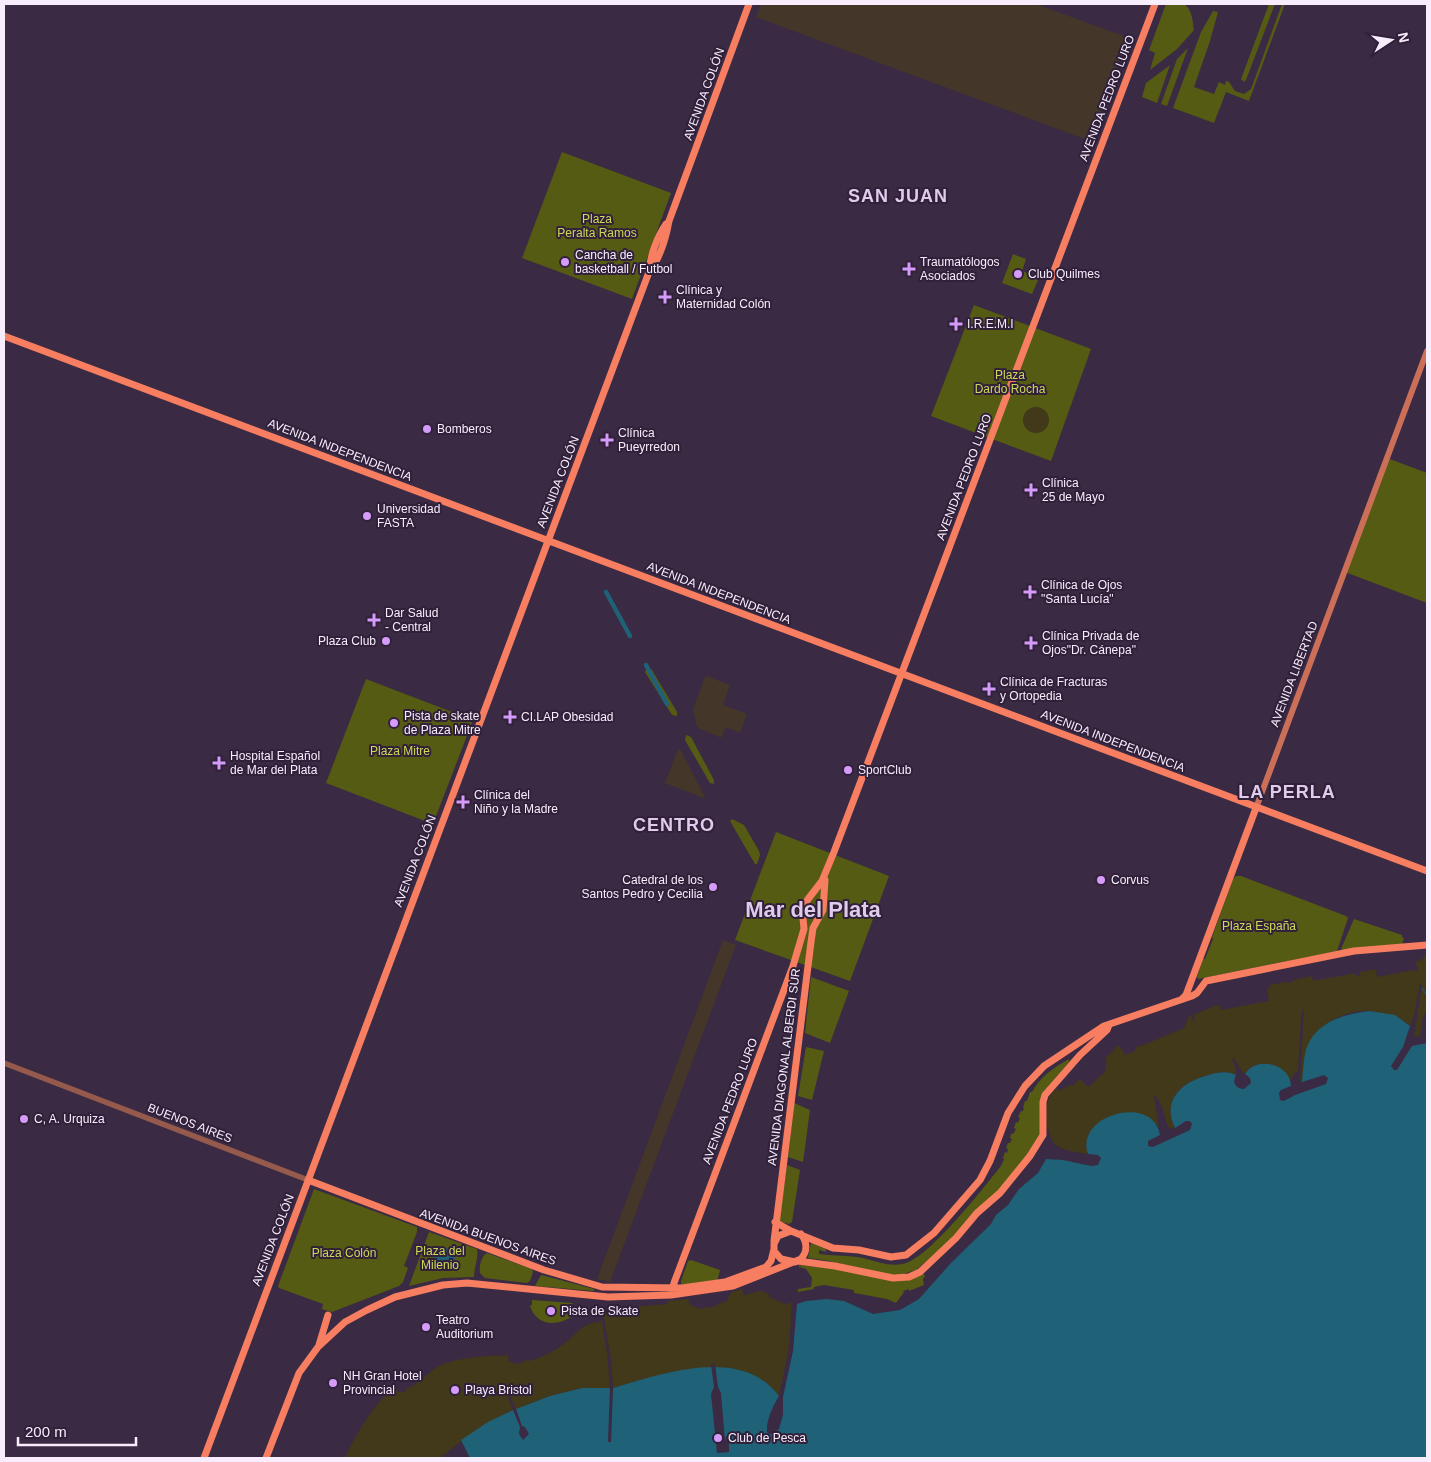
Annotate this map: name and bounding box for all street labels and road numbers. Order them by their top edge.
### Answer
street label: AVENIDA PEDRO LURO [1076,33,1138,163]
street label: AVENIDA COLÓN [680,46,727,142]
street label: AVENIDA PEDRO LURO [933,412,995,542]
street label: AVENIDA INDEPENDENCIA [266,416,414,484]
street label: AVENIDA COLÓN [533,434,582,530]
street label: AVENIDA INDEPENDENCIA [645,559,793,627]
street label: AVENIDA LIBERTAD [1267,619,1321,729]
street label: AVENIDA INDEPENDENCIA [1039,707,1187,775]
street label: AVENIDA COLÓN [390,813,439,909]
street label: AVENIDA DIAGONAL ALBERDI SUR [765,967,803,1166]
street label: AVENIDA PEDRO LURO [699,1036,761,1166]
street label: BUENOS AIRES [146,1100,234,1146]
street label: AVENIDA COLÓN [248,1192,297,1288]
street label: AVENIDA BUENOS AIRES [418,1206,558,1268]

